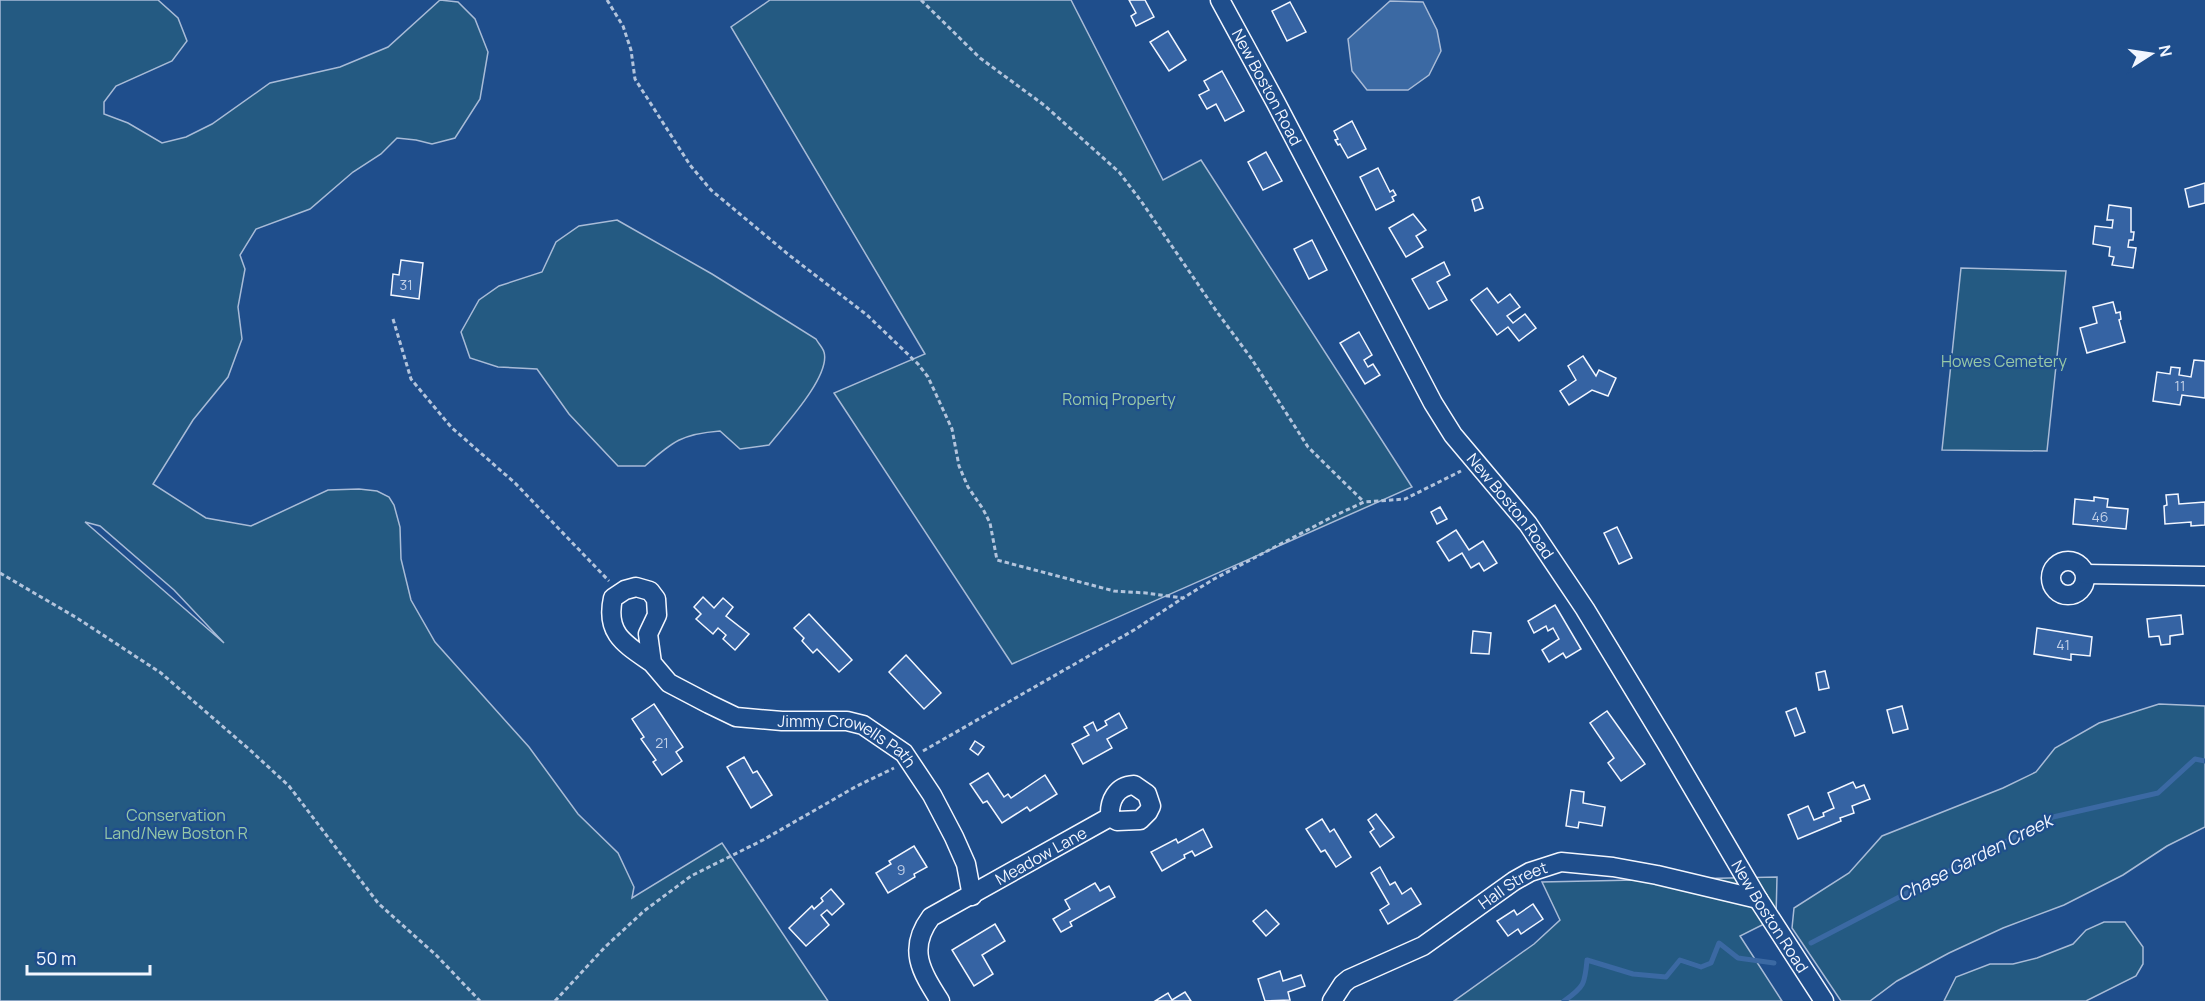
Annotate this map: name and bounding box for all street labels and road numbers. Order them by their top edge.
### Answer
street label: New Boston Road [1227,25,1307,149]
street label: New Boston Road [1462,448,1559,563]
street label: Jimmy Crowells Path [777,710,922,772]
street label: Meadow Lane [991,821,1091,890]
street label: Hall Street [1474,856,1550,914]
street label: New Boston Road [1726,856,1814,977]

